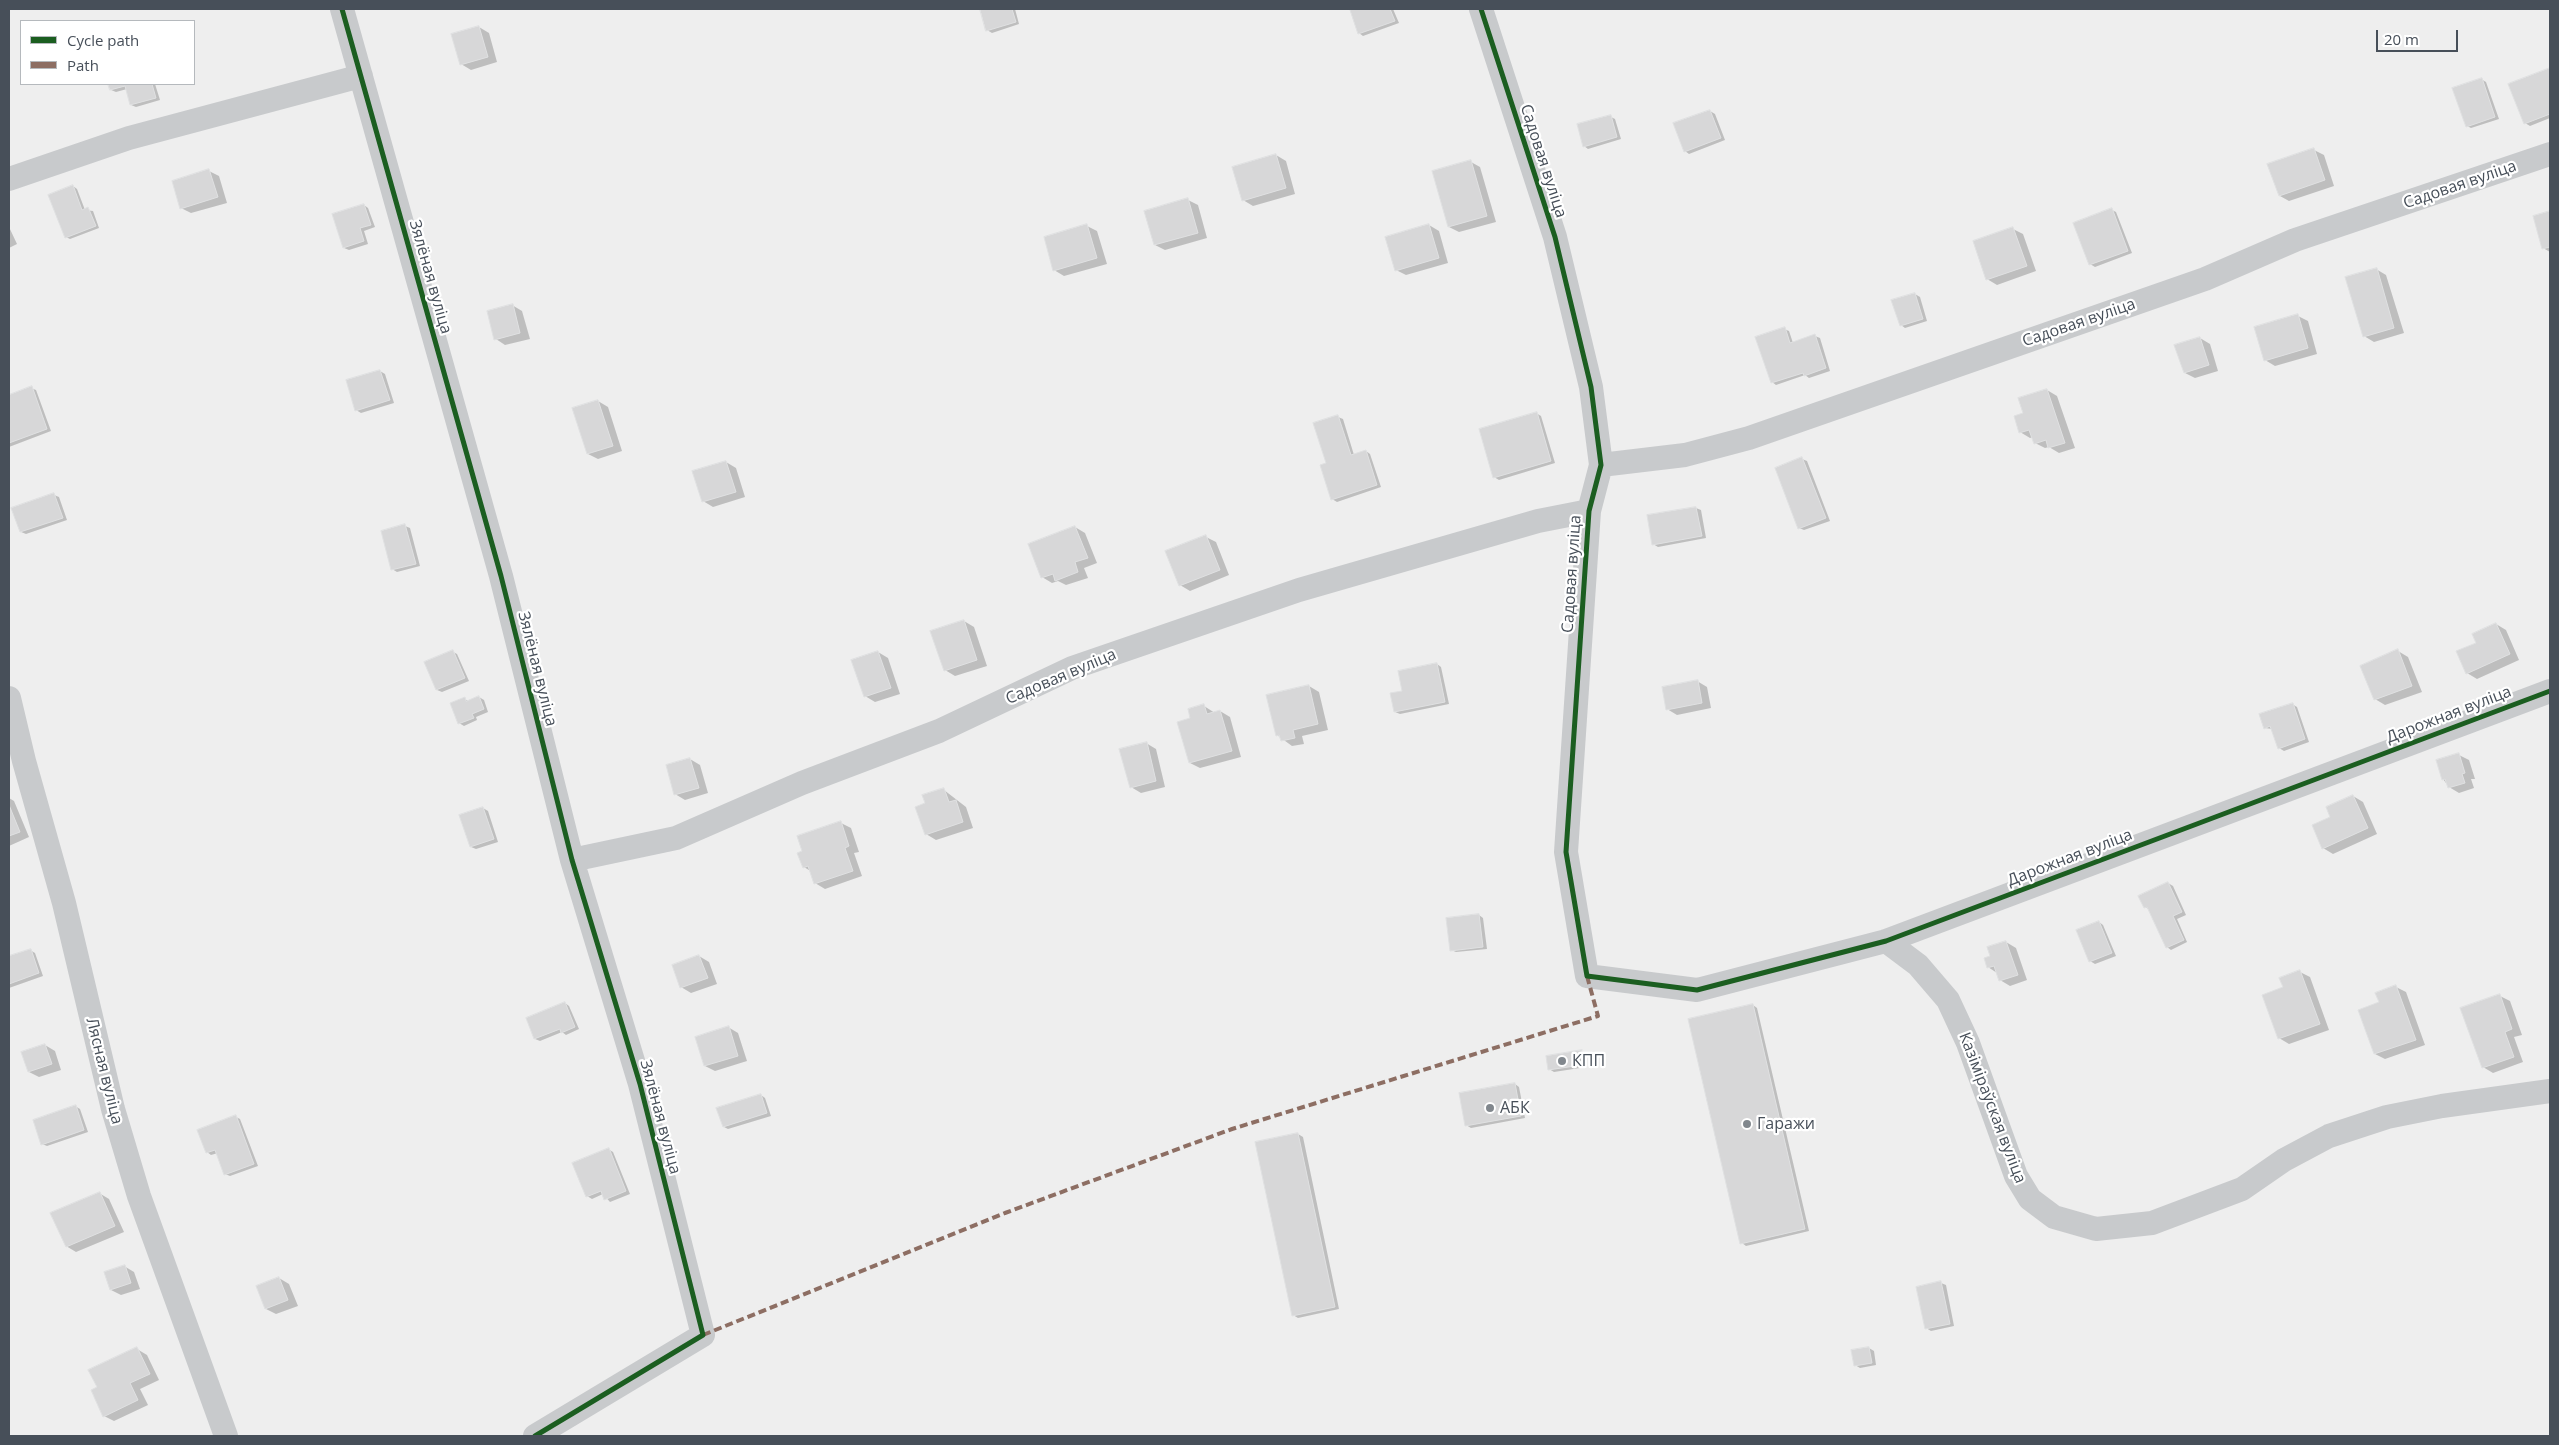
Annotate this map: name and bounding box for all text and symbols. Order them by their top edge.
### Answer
legend [20,20,195,85]
scale bar [2379,20,2462,52]
text: 20 m [2384,29,2419,49]
text: Cycle path [67,30,139,50]
text: Path [67,55,99,75]
street label: Садовая вуліца [1516,102,1570,220]
street label: Садовая вуліца [2401,157,2519,213]
street label: Зялёная вуліца [405,218,455,336]
street label: Садовая вуліца [2020,295,2138,351]
street label: Садовая вуліца [1558,514,1586,634]
street label: Зялёная вуліца [513,610,561,728]
street label: Садовая вуліца [1003,645,1119,709]
street label: Дарожная вуліца [2384,682,2514,748]
street label: Дарожная вуліца [2005,825,2135,891]
street label: Лясная вуліца [81,1016,127,1126]
street label: Казіміраўская вуліца [1954,1030,2030,1186]
place label: КПП [1572,1051,1605,1071]
marker: КПП [1556,1055,1568,1067]
street label: Зялёная вуліца [636,1058,684,1176]
place label: АБК [1500,1098,1530,1118]
marker: АБК [1484,1102,1496,1114]
place label: Гаражи [1757,1114,1815,1134]
marker: Гаражи [1741,1118,1753,1130]

